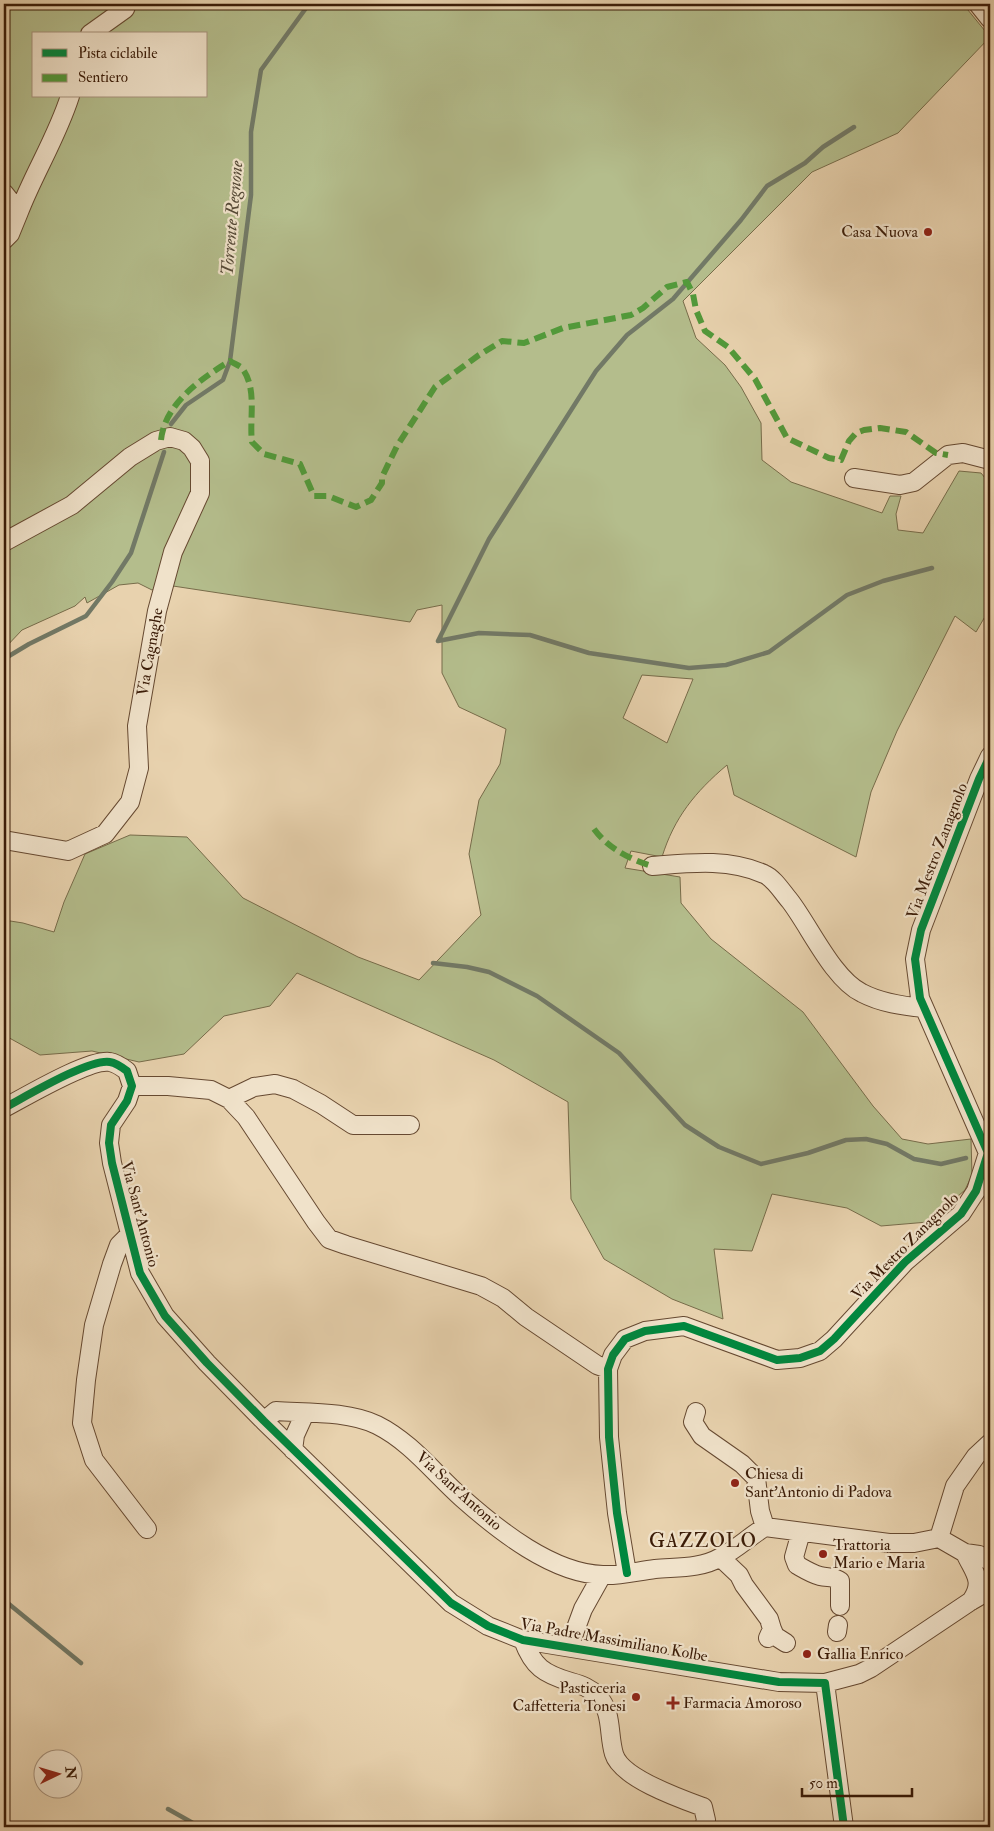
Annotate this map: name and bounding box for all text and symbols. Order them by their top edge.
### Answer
legend [32,32,208,98]
text: Pista ciclabile [78,44,157,63]
text: Sentiero [78,68,128,87]
water label: Torrente Regnone [216,159,249,276]
place label: Casa Nuova [841,222,918,242]
marker: Casa Nuova [922,226,934,238]
street label: Via Cagnaghe [132,606,168,698]
street label: Via Mestro Zanagnolo [902,780,972,922]
street label: Via Sant'Antonio [116,1159,164,1270]
street label: Via Mestro Zanagnolo [847,1188,963,1304]
street label: Via Sant'Antonio [412,1447,506,1535]
place label: Chiesa di Sant'Antonio di Padova [745,1464,892,1502]
marker: Chiesa di Sant'Antonio di Padova [729,1477,741,1489]
district label: GAZZOLO [649,1529,757,1553]
place label: Trattoria Mario e Maria [833,1535,925,1573]
marker: Trattoria Mario e Maria [817,1548,829,1560]
street label: Via Padre Massimiliano Kolbe [519,1614,710,1666]
place label: Gallia Enrico [817,1644,904,1664]
marker: Gallia Enrico [801,1648,813,1660]
place label: Pasticceria Caffetteria Tonesi [513,1678,626,1716]
marker: Pasticceria Caffetteria Tonesi [630,1691,642,1703]
place label: Farmacia Amoroso [683,1693,802,1713]
marker: Farmacia Amoroso [667,1697,679,1709]
north arrow [32,1748,82,1798]
text: N [61,1765,80,1780]
scale bar [802,1766,912,1798]
text: 50 m [809,1774,838,1793]

